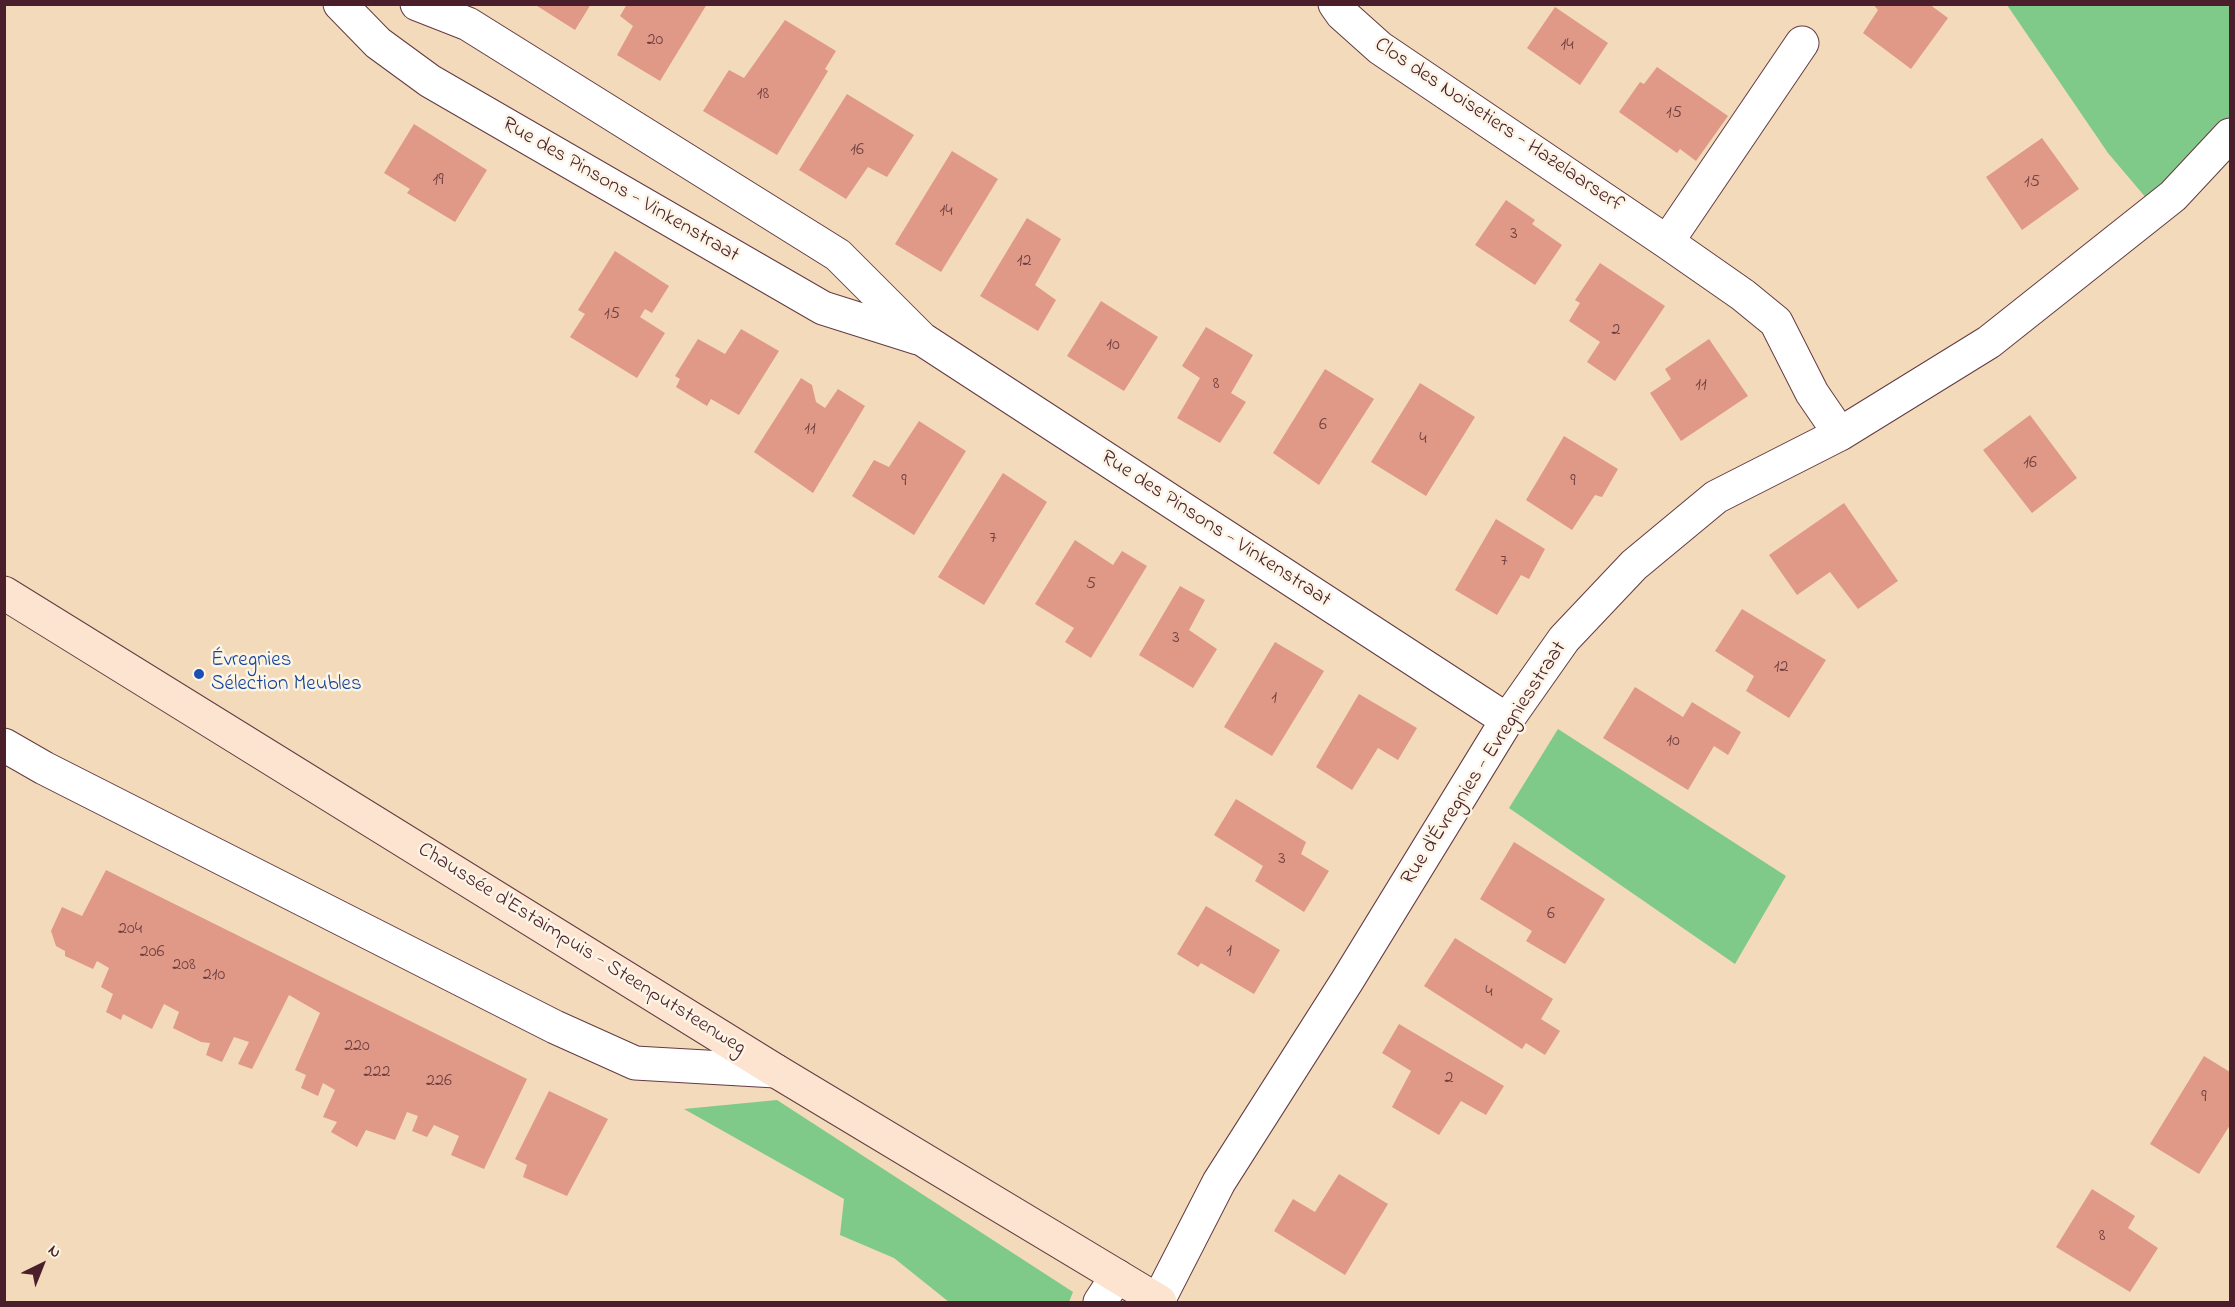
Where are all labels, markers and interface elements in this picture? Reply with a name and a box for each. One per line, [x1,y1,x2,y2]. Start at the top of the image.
house number: 20 [647,30,663,52]
street label: Clos des Noisetiers - Hazelaarserf [1369,33,1627,219]
house number: 14 [1560,35,1574,57]
house number: 18 [757,84,769,106]
house number: 15 [1666,103,1682,125]
street label: Rue des Pinsons - Vinkenstraat [497,113,743,269]
house number: 16 [850,140,864,162]
house number: 19 [432,170,444,192]
house number: 15 [2024,172,2040,194]
house number: 14 [939,201,953,223]
house number: 3 [1510,224,1518,246]
house number: 12 [1017,251,1031,273]
house number: 15 [604,304,620,326]
house number: 2 [1612,320,1620,342]
house number: 10 [1106,335,1120,357]
house number: 8 [1213,374,1219,396]
house number: 11 [1695,375,1707,397]
house number: 6 [1319,415,1327,437]
house number: 11 [804,419,816,441]
house number: 4 [1419,429,1427,451]
street label: Rue des Pinsons - Vinkenstraat [1095,446,1335,614]
house number: 16 [2023,453,2037,475]
house number: 9 [901,471,907,493]
house number: 9 [1570,471,1576,493]
house number: 7 [989,528,997,550]
house number: 7 [1500,551,1508,573]
house number: 5 [1086,574,1096,596]
house number: 3 [1172,628,1180,650]
street label: Rue d'Évregnies - Evregniesstraat [1397,637,1573,891]
place label: Évregnies Sélection Meubles [211,649,362,699]
house number: 12 [1774,657,1788,679]
marker: Évregnies Sélection Meubles [192,667,206,681]
house number: 1 [1271,688,1277,710]
house number: 10 [1666,731,1680,753]
street label: Chaussée d'Estaimpuis - Steenputsteenweg [412,838,750,1062]
house number: 3 [1278,849,1286,871]
house number: 6 [1547,904,1555,926]
house number: 204 [118,919,142,941]
house number: 1 [1226,941,1232,963]
house number: 206 [140,942,164,964]
house number: 208 [172,955,196,977]
house number: 210 [203,965,225,987]
house number: 4 [1485,982,1493,1004]
house number: 220 [344,1036,370,1058]
house number: 222 [364,1062,390,1084]
house number: 2 [1445,1068,1453,1090]
house number: 226 [426,1071,452,1093]
house number: 9 [2201,1087,2207,1109]
house number: 8 [2099,1226,2105,1248]
north arrow [12,1235,72,1295]
text: N [42,1239,66,1264]

